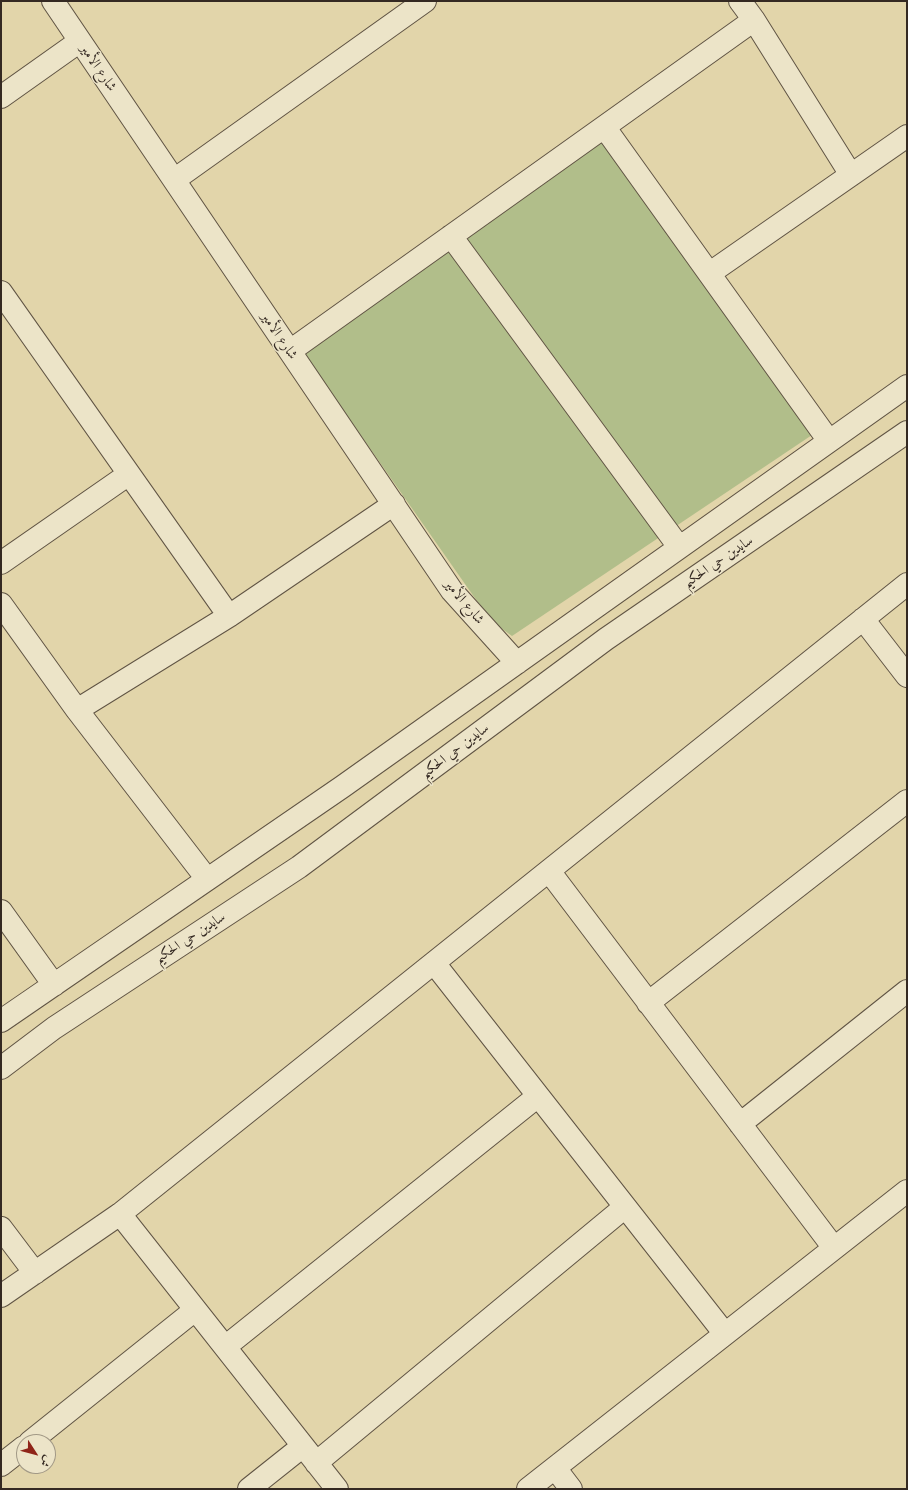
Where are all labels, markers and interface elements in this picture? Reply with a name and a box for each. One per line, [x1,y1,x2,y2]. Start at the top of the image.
street label: شارع الأمير [76,41,120,95]
street label: شارع الأمير [257,309,301,363]
street label: سايدين حي الحكيم [680,532,756,592]
street label: شارع الأمير [440,576,488,628]
street label: سايدين حي الحكيم [418,720,492,782]
street label: سايدين حي الحكيم [151,909,229,967]
north arrow [16,1434,56,1474]
text: ش [38,1453,53,1468]

